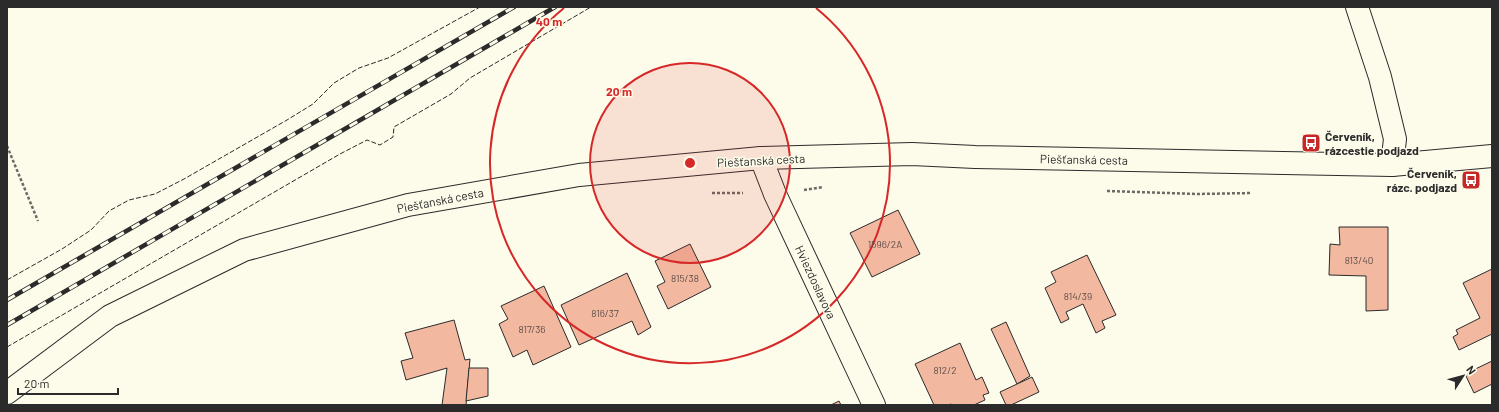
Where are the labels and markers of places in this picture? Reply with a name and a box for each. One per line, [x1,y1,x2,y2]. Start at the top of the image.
place label: Červeník, rázcestie podjazd [1325,129,1419,157]
bus stop icon: Červeník, rázcestie podjazd [1300,132,1322,154]
centre of rings [683,156,697,170]
place label: Červeník, rázc. podjazd [1387,166,1457,194]
bus stop icon: Červeník, rázc. podjazd [1460,169,1482,191]

